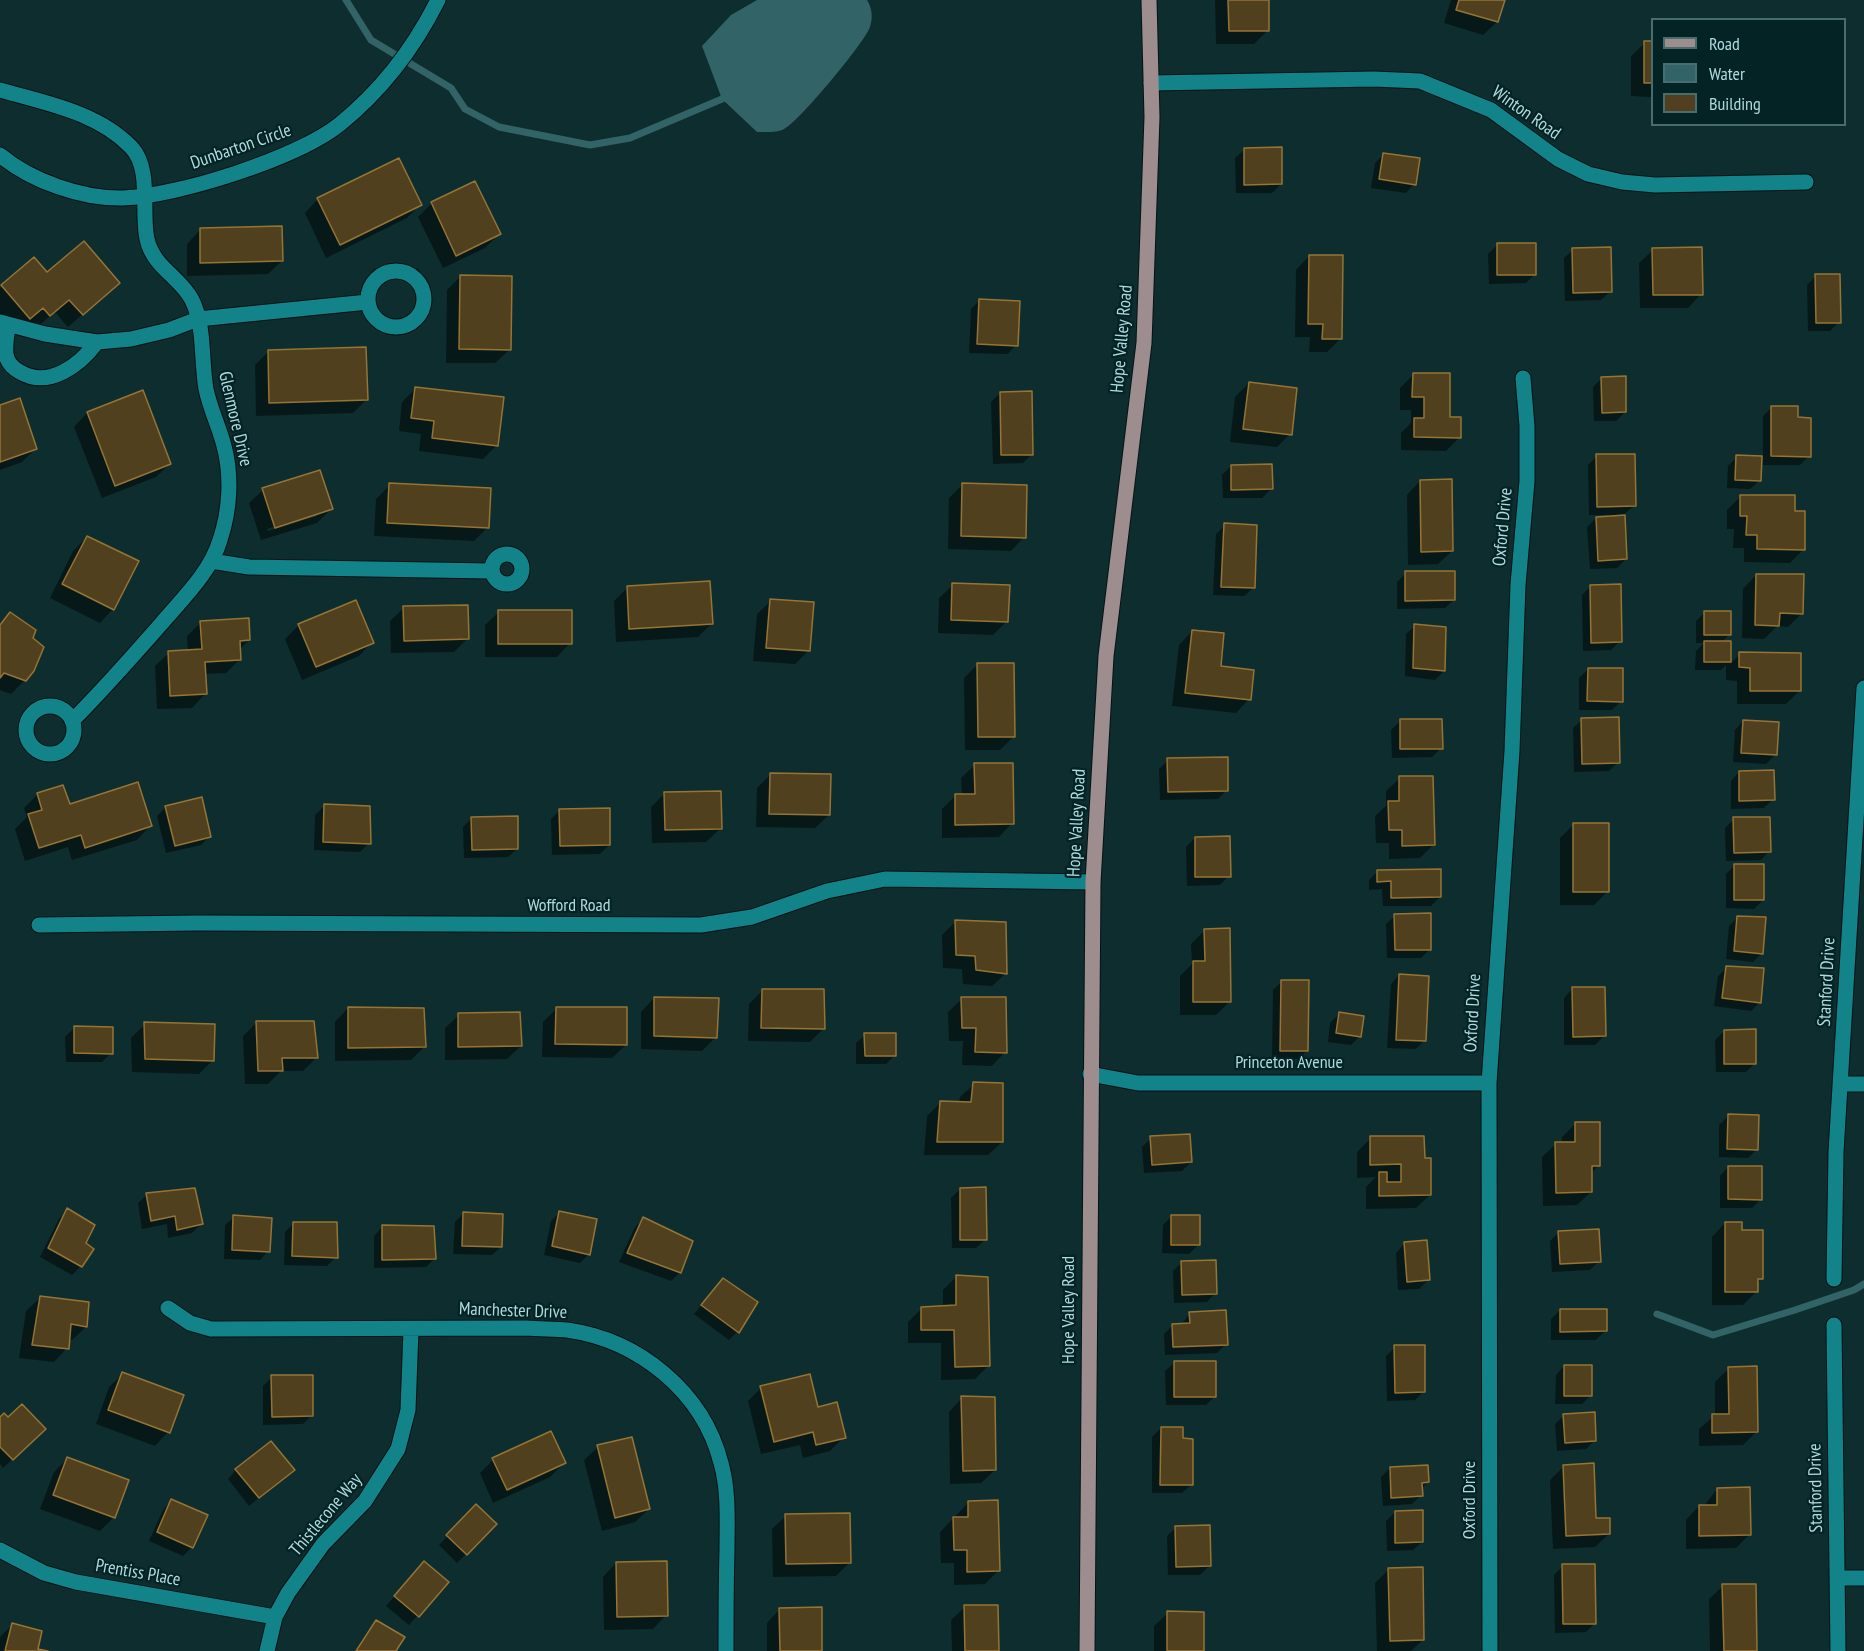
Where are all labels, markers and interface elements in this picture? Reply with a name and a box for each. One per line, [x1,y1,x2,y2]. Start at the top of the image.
legend [1651,18,1846,126]
text: Road [1709,32,1740,55]
text: Water [1709,62,1745,85]
street label: Winton Road [1487,82,1565,144]
text: Building [1709,92,1761,115]
street label: Dunbarton Circle [188,120,294,174]
street label: Hope Valley Road [1107,284,1137,394]
street label: Glenmore Drive [214,369,256,469]
street label: Oxford Drive [1489,487,1517,567]
street label: Hope Valley Road [1063,768,1091,878]
street label: Wofford Road [527,895,611,917]
street label: Stanford Drive [1814,937,1840,1027]
street label: Oxford Drive [1460,973,1486,1053]
street label: Princeton Avenue [1235,1052,1343,1074]
street label: Hope Valley Road [1058,1256,1080,1364]
street label: Manchester Drive [459,1298,567,1324]
street label: Stanford Drive [1804,1443,1828,1533]
street label: Oxford Drive [1459,1461,1481,1539]
street label: Thistlecone Way [285,1469,367,1561]
street label: Prentiss Place [94,1555,182,1591]

